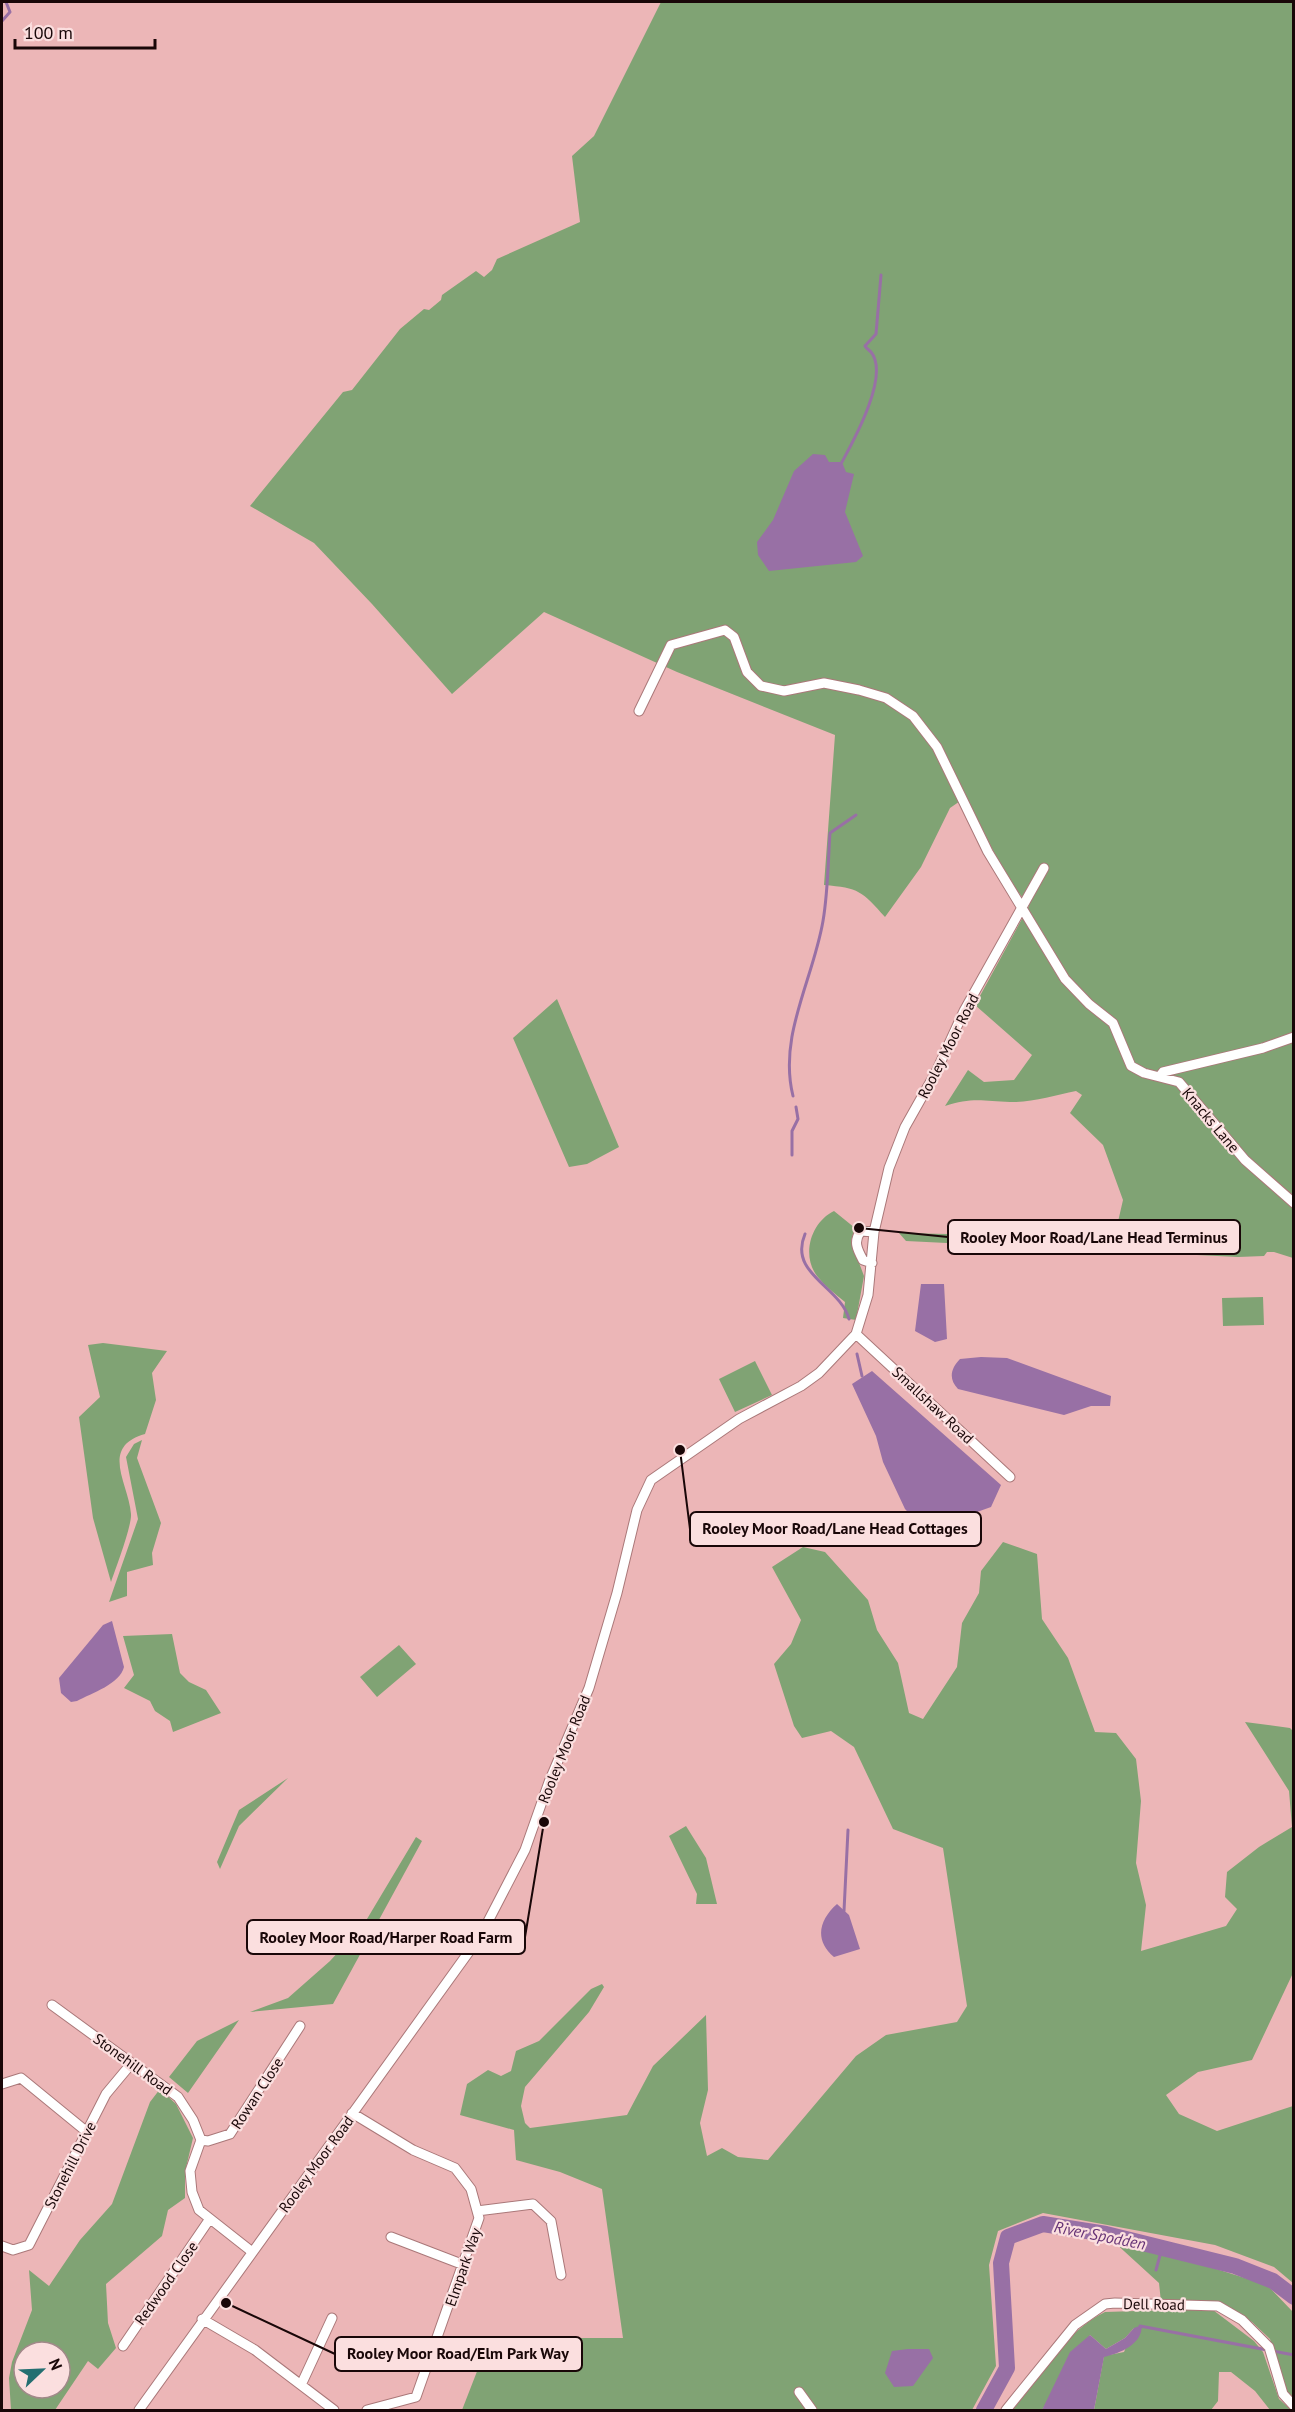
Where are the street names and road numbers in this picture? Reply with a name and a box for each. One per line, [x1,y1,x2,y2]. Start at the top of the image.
street label: Rooley Moor Road [913,990,983,1102]
street label: Knacks Lane [1178,1083,1244,1157]
street label: Smallshaw Road [888,1362,978,1448]
street label: Rooley Moor Road [534,1692,594,1806]
street label: Stonehill Road [90,2029,176,2099]
street label: Rowan Close [227,2054,287,2132]
street label: Rooley Moor Road [274,2112,358,2216]
street label: Stonehill Drive [40,2118,100,2212]
street label: Elmpark Way [441,2225,485,2309]
street label: Redwood Close [130,2237,202,2329]
street label: Dell Road [1123,2294,1185,2314]

